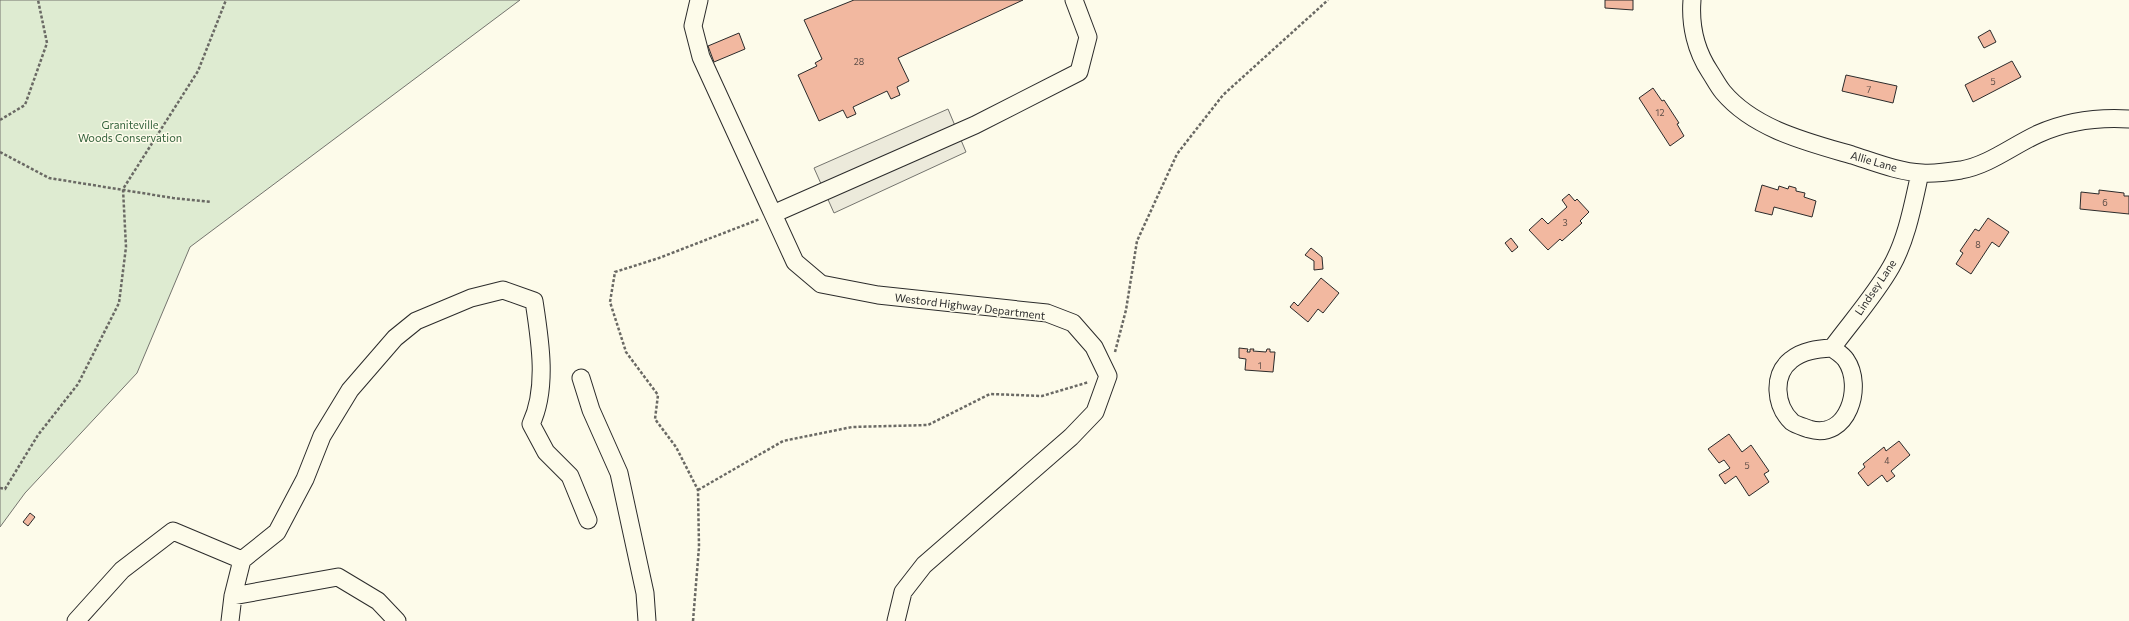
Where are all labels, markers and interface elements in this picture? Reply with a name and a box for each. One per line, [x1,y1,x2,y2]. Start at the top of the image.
house number: 28 [854,56,864,67]
house number: 5 [1990,76,1996,87]
house number: 7 [1867,84,1872,95]
house number: 12 [1656,107,1664,118]
park label: Graniteville Woods Conservation [78,118,182,144]
street label: Allie Lane [1849,148,1899,174]
house number: 6 [2102,197,2108,208]
house number: 3 [1562,217,1568,228]
house number: 8 [1975,239,1981,250]
street label: Lindsey Lane [1852,257,1899,317]
street label: Westord Highway Department [894,290,1046,322]
house number: 1 [1258,360,1262,371]
house number: 4 [1884,455,1890,466]
house number: 5 [1744,460,1750,471]

